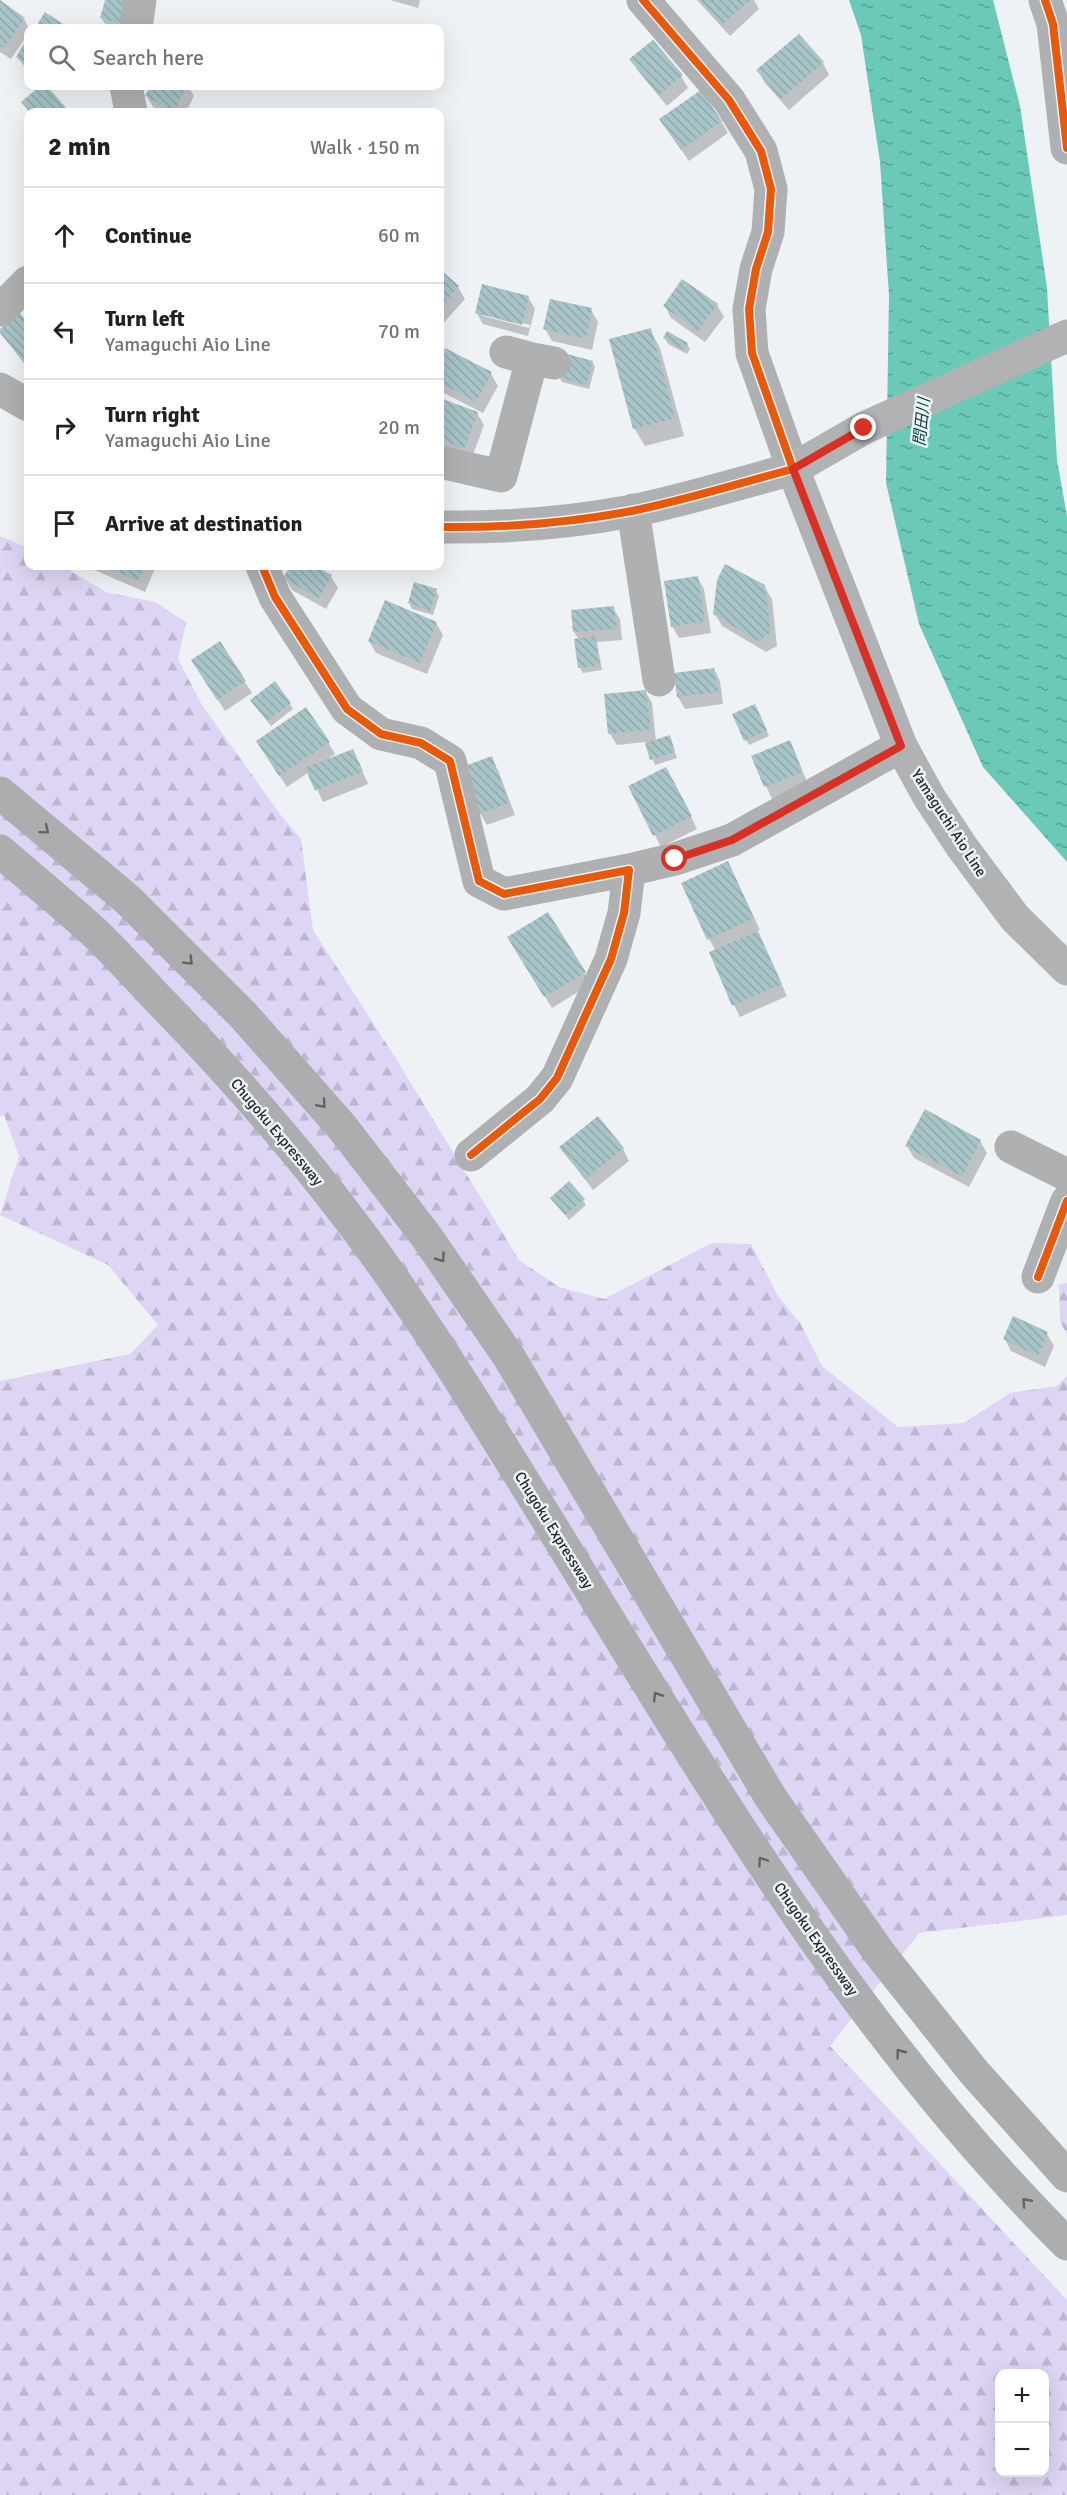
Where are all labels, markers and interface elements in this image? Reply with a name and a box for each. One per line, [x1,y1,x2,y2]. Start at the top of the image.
search box [24,24,444,90]
icon: search [45,41,78,74]
text: Search here [93,44,204,71]
text: 2 min [48,131,111,163]
text: Walk · 150 m [310,135,420,160]
icon: ahead [48,219,81,252]
text: Continue [105,222,192,249]
text: 60 m [378,223,420,248]
text: Turn left [105,305,185,332]
icon: left [48,315,81,348]
text: 70 m [378,319,420,344]
text: Yamaguchi Aio Line [105,332,271,357]
water label: 問田川 [910,395,935,447]
text: Turn right [105,401,200,428]
icon: right [48,411,81,444]
route end [850,414,876,440]
text: 20 m [378,415,420,440]
text: Yamaguchi Aio Line [105,428,271,453]
icon: arrive [48,507,81,540]
text: Arrive at destination [105,510,302,537]
street label: Yamaguchi Aio Line [908,766,990,880]
one-way arrow [38,823,49,834]
route start [661,845,687,871]
one-way arrow [182,953,193,964]
street label: Chugoku Expressway [227,1075,327,1189]
one-way arrow [315,1097,326,1108]
one-way arrow [434,1252,445,1263]
street label: Chugoku Expressway [511,1468,597,1592]
one-way arrow [653,1692,664,1703]
one-way arrow [758,1857,769,1868]
street label: Chugoku Expressway [770,1879,862,1999]
one-way arrow [896,2049,907,2060]
one-way arrow [1022,2198,1033,2209]
map controls [995,2369,1049,2477]
button: + [995,2369,1049,2423]
button: − [995,2423,1049,2477]

